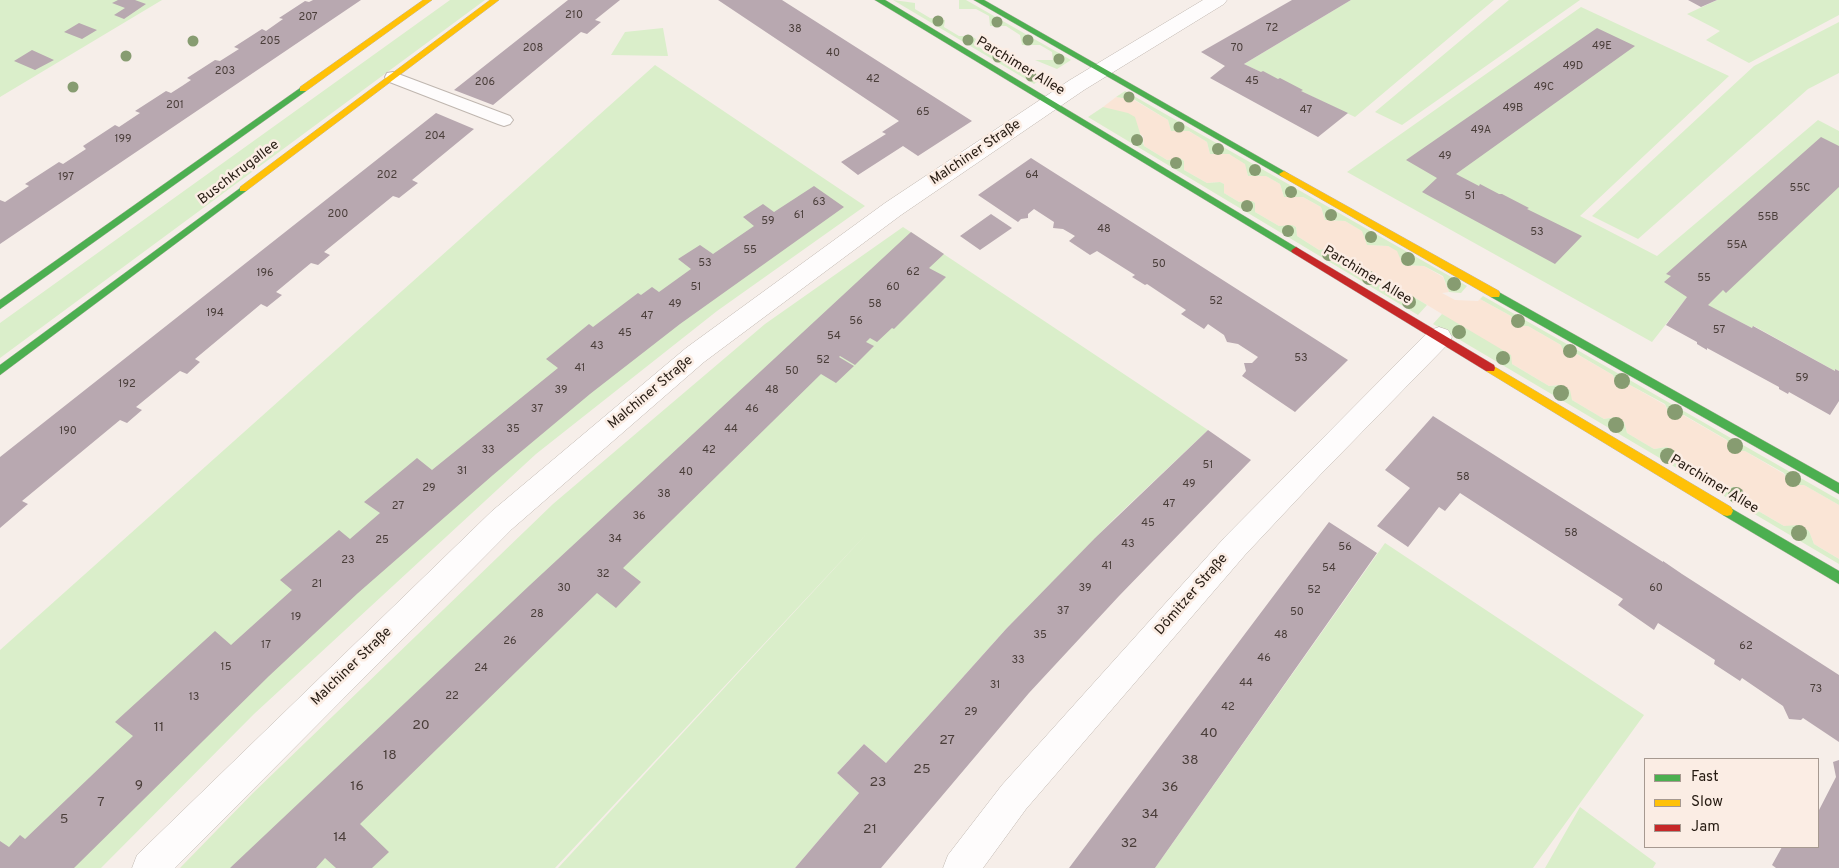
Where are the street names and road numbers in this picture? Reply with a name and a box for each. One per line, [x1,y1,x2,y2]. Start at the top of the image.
street label: Parchimer Allee [973,34,1067,100]
street label: Malchiner Straße [928,117,1024,189]
street label: Buschkrugallee [195,137,283,209]
street label: Parchimer Allee [1320,243,1414,309]
street label: Malchiner Straße [605,353,697,433]
street label: Parchimer Allee [1667,452,1761,518]
street label: Dömitzer Straße [1152,551,1232,639]
street label: Malchiner Straße [308,624,396,710]

